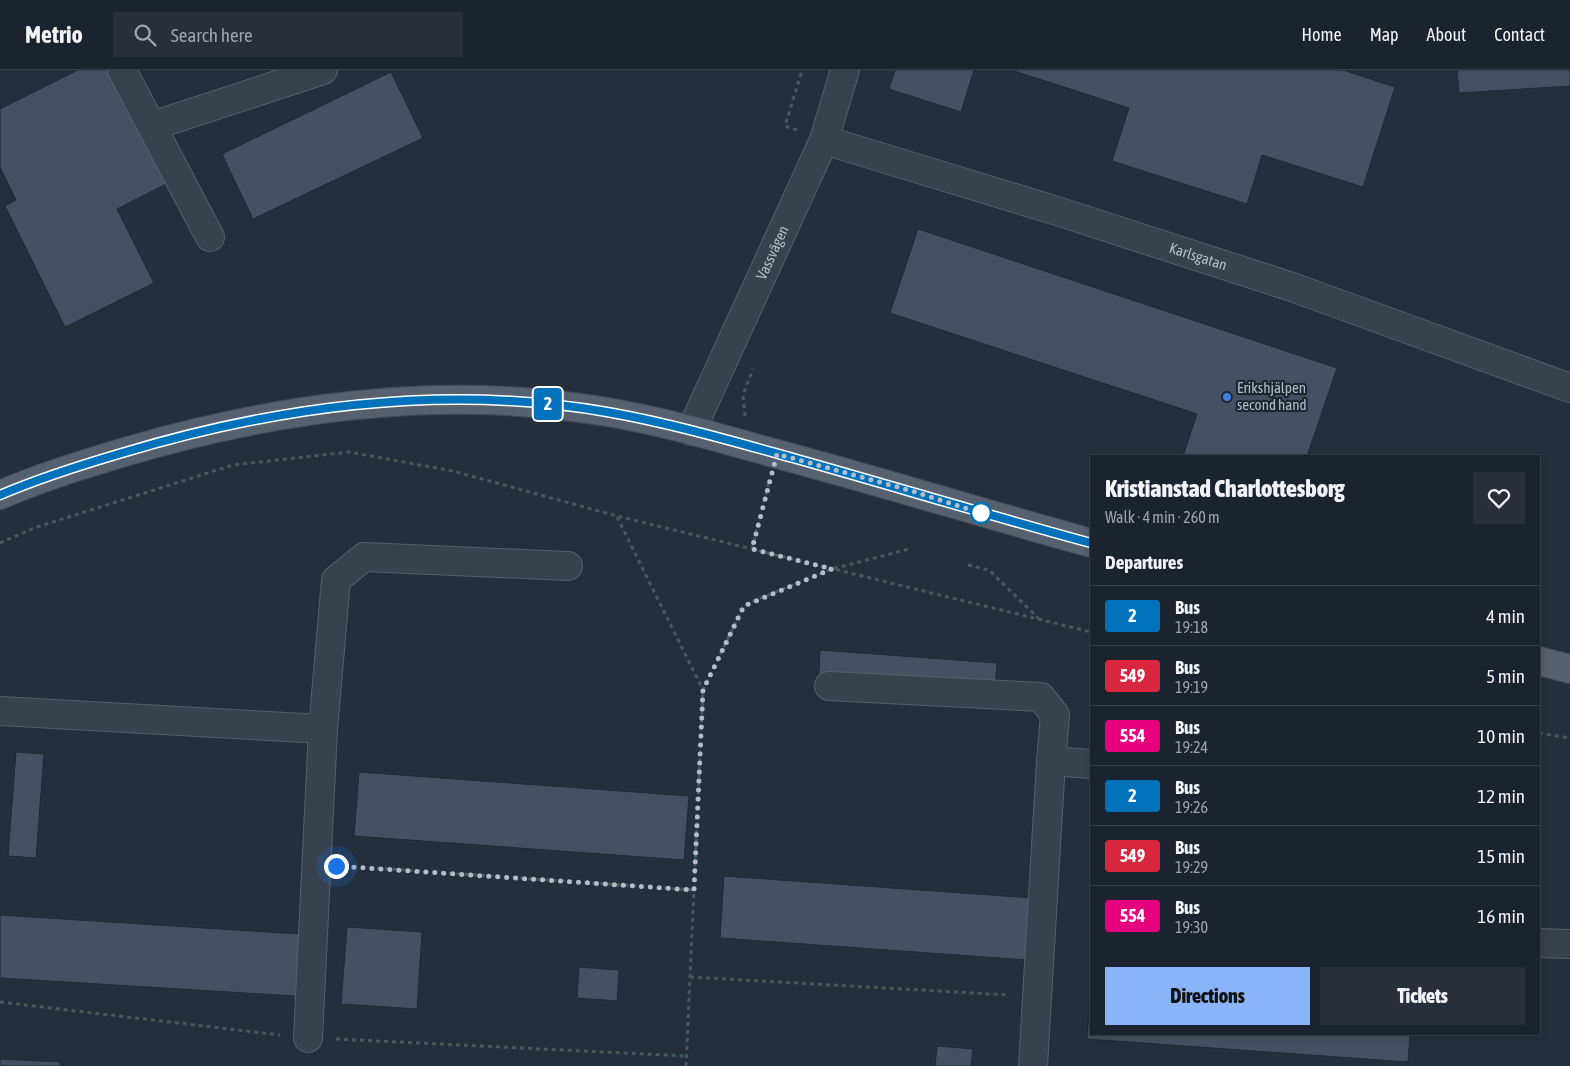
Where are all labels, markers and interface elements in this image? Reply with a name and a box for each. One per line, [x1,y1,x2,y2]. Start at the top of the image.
search box [113,12,463,57]
text: Metrio [25,21,83,48]
icon: search [131,21,159,49]
text: Search here [171,24,253,46]
text: Home [1302,24,1342,45]
text: Map [1370,24,1399,45]
text: About [1427,24,1466,45]
text: Contact [1494,24,1545,45]
street label: Vassvägen [752,223,792,282]
street label: Karlsgatan [1167,239,1229,273]
place label: Erikshjälpen second hand [1237,379,1307,413]
line badge: 2 [532,388,564,420]
marker: Erikshjälpen second hand [1221,391,1233,403]
text: 2 [544,393,552,414]
button: heart [1473,472,1525,524]
text: Kristianstad Charlottesborg [1105,475,1345,502]
unlabelled marker [970,502,992,524]
text: Walk · 4 min · 260 m [1105,508,1219,526]
text: Departures [1105,551,1183,573]
text: Bus [1175,596,1200,618]
text: 2 [1128,605,1137,626]
text: 4 min [1486,605,1525,627]
text: 19:18 [1175,618,1208,636]
text: Bus [1175,656,1200,678]
text: 549 [1120,665,1145,686]
text: 5 min [1486,665,1525,687]
text: 19:19 [1175,678,1208,696]
text: Bus [1175,716,1200,738]
text: 554 [1120,725,1145,746]
text: 10 min [1477,725,1525,747]
text: 19:24 [1175,738,1208,756]
text: Bus [1175,776,1200,798]
text: 2 [1128,785,1137,806]
text: 12 min [1477,785,1525,807]
text: 19:26 [1175,798,1208,816]
text: Bus [1175,836,1200,858]
text: 549 [1120,845,1145,866]
text: 15 min [1477,845,1525,867]
your location [324,854,349,879]
text: 19:29 [1175,858,1208,876]
text: Bus [1175,896,1200,918]
text: 554 [1120,905,1145,926]
text: 16 min [1477,905,1525,927]
text: 19:30 [1175,918,1208,936]
button: Directions [1105,967,1310,1025]
button: Tickets [1320,967,1525,1025]

